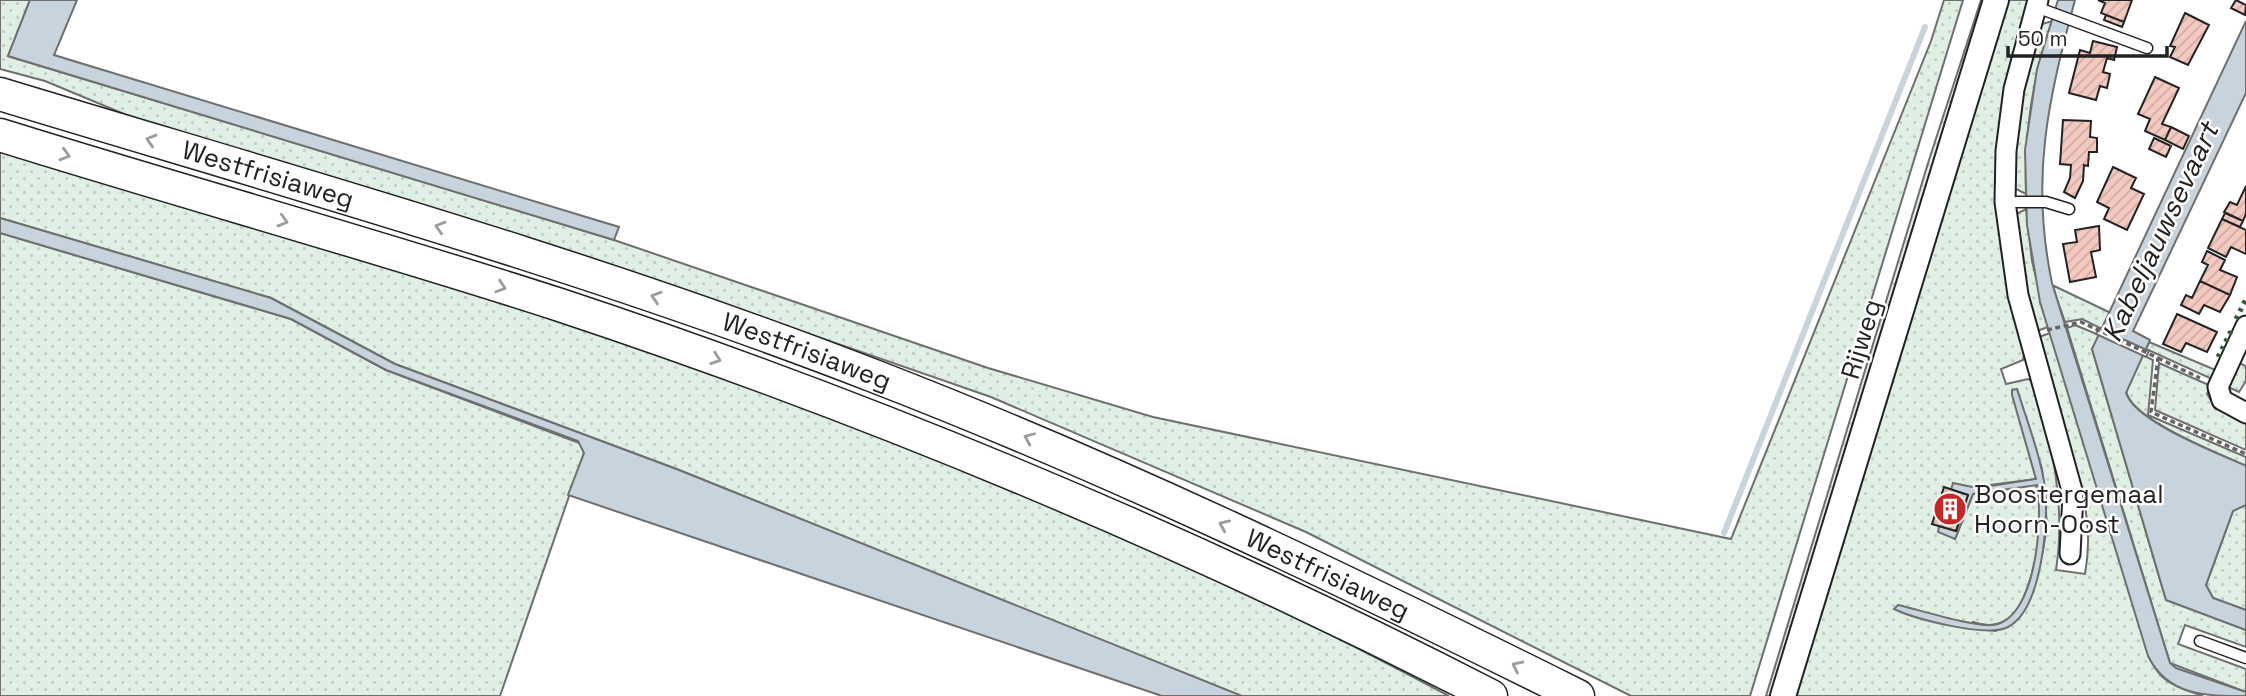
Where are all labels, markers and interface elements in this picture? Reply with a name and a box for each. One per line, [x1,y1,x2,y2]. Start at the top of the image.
scale bar [2008,14,2167,58]
text: 50 m [2018,25,2068,52]
water label: Kabeljauwsevaart [2093,114,2228,347]
street label: Westfrisiaweg [178,133,358,216]
one-way arrow [146,134,158,148]
one-way arrow [59,147,71,162]
one-way arrow [277,213,289,228]
one-way arrow [434,221,446,235]
one-way arrow [495,278,507,293]
one-way arrow [650,291,663,305]
street label: Rijweg [1833,295,1889,383]
street label: Westfrisiaweg [718,304,896,398]
one-way arrow [710,351,722,365]
one-way arrow [1024,433,1036,447]
place label: Boostergemaal Hoorn-Oost [1974,477,2164,541]
building icon: Boostergemaal Hoorn-Oost [1931,490,1969,528]
one-way arrow [1219,519,1231,533]
street label: Westfrisiaweg [1241,521,1415,628]
one-way arrow [1512,660,1524,674]

